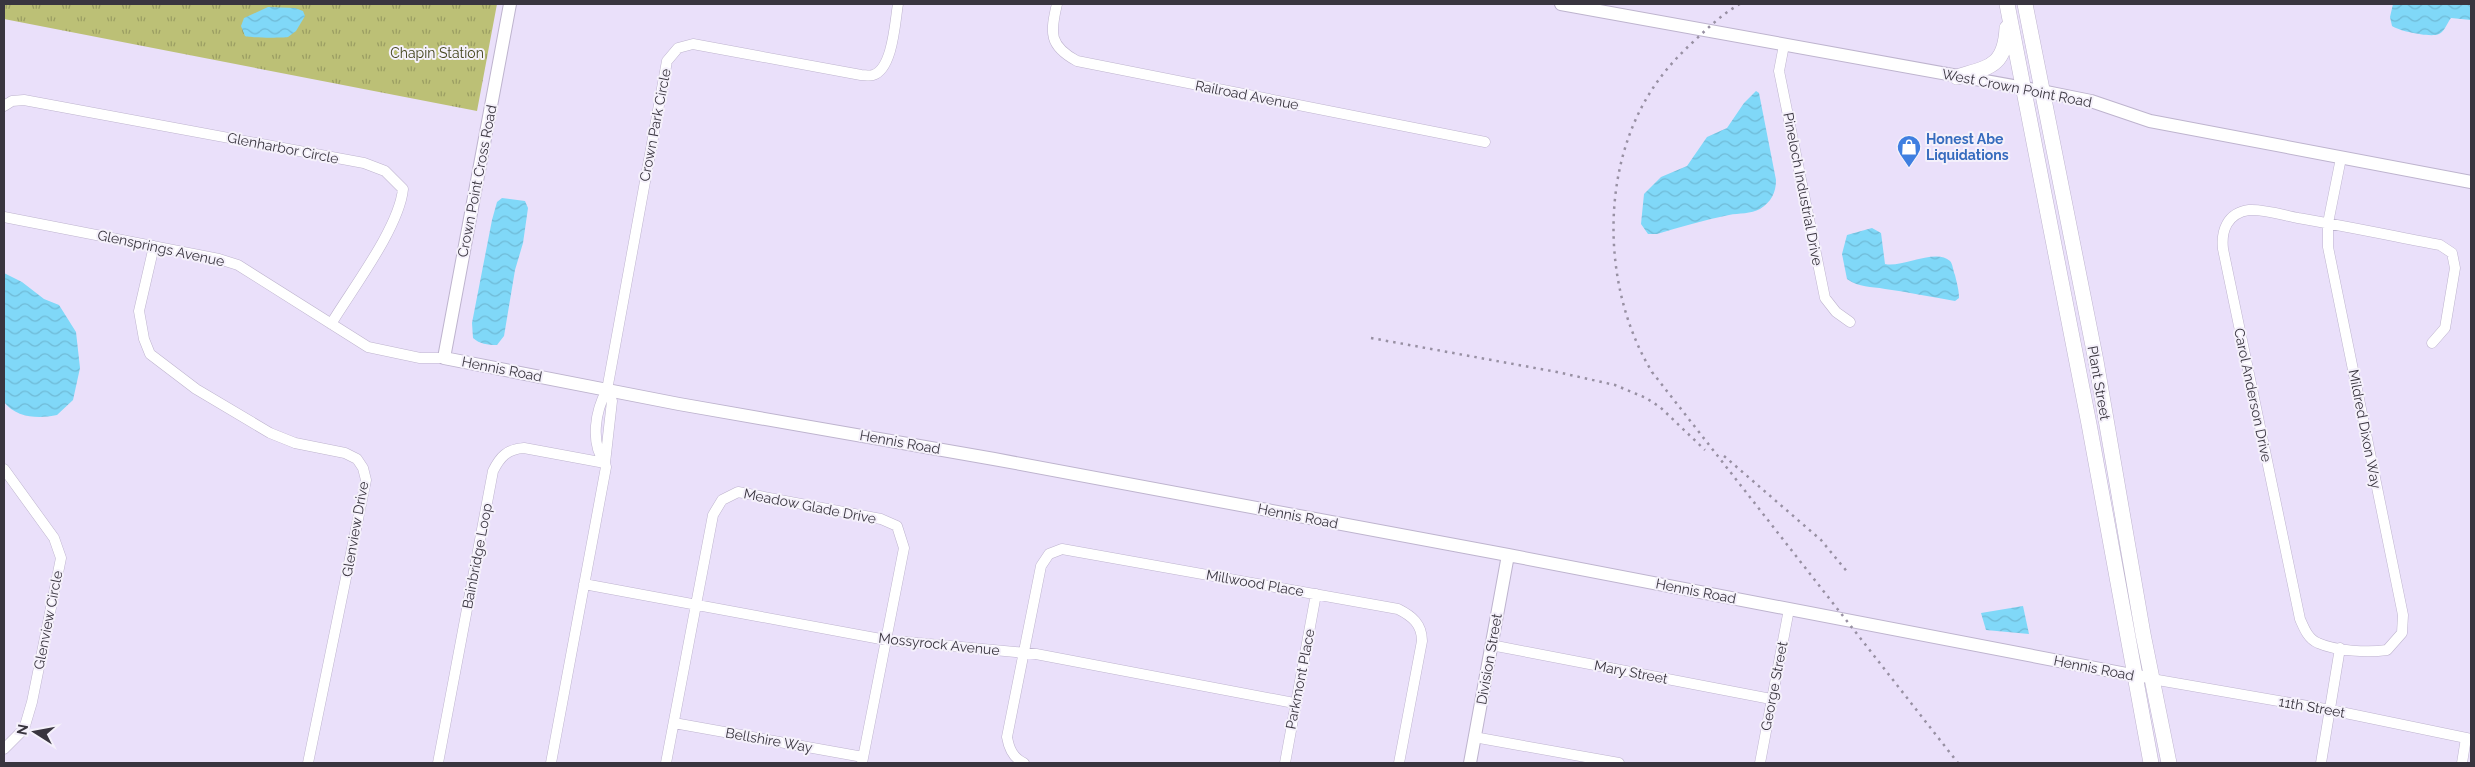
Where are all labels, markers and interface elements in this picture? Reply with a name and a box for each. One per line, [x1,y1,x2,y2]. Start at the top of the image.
park label: Chapin Station [390,45,484,61]
street label: West Crown Point Road [1941,66,2093,110]
street label: Crown Park Circle [636,67,674,183]
street label: Railroad Avenue [1194,77,1300,113]
street label: Crown Point Cross Road [454,103,500,259]
street label: Pineloch Industrial Drive [1780,111,1826,267]
street label: Glenharbor Circle [226,129,340,167]
place label: Honest Abe Liquidations [1926,131,2009,163]
shop icon: Honest Abe Liquidations [1896,134,1922,168]
street label: Glensprings Avenue [96,227,226,269]
street label: Carol Anderson Drive [2231,327,2275,463]
street label: Plant Street [2085,345,2113,422]
street label: Hennis Road [460,353,544,385]
street label: Mildred Dixon Way [2346,368,2385,490]
street label: Hennis Road [858,427,942,457]
street label: Glenview Drive [339,480,371,578]
street label: Meadow Glade Drive [742,485,878,527]
street label: Hennis Road [1256,500,1340,532]
street label: Bainbridge Loop [459,501,495,610]
street label: Millwood Place [1205,567,1305,599]
street label: Glenview Circle [31,569,65,671]
street label: Hennis Road [1654,575,1738,607]
street label: Division Street [1473,612,1505,706]
street label: Parkmont Place [1282,627,1318,731]
street label: Mossyrock Avenue [878,630,1000,658]
street label: George Street [1758,640,1791,732]
street label: Hennis Road [2052,652,2136,684]
street label: Mary Street [1593,657,1669,687]
street label: 11th Street [2278,693,2347,721]
north arrow [10,707,60,757]
text: N [13,723,31,736]
street label: Bellshire Way [724,724,814,756]

